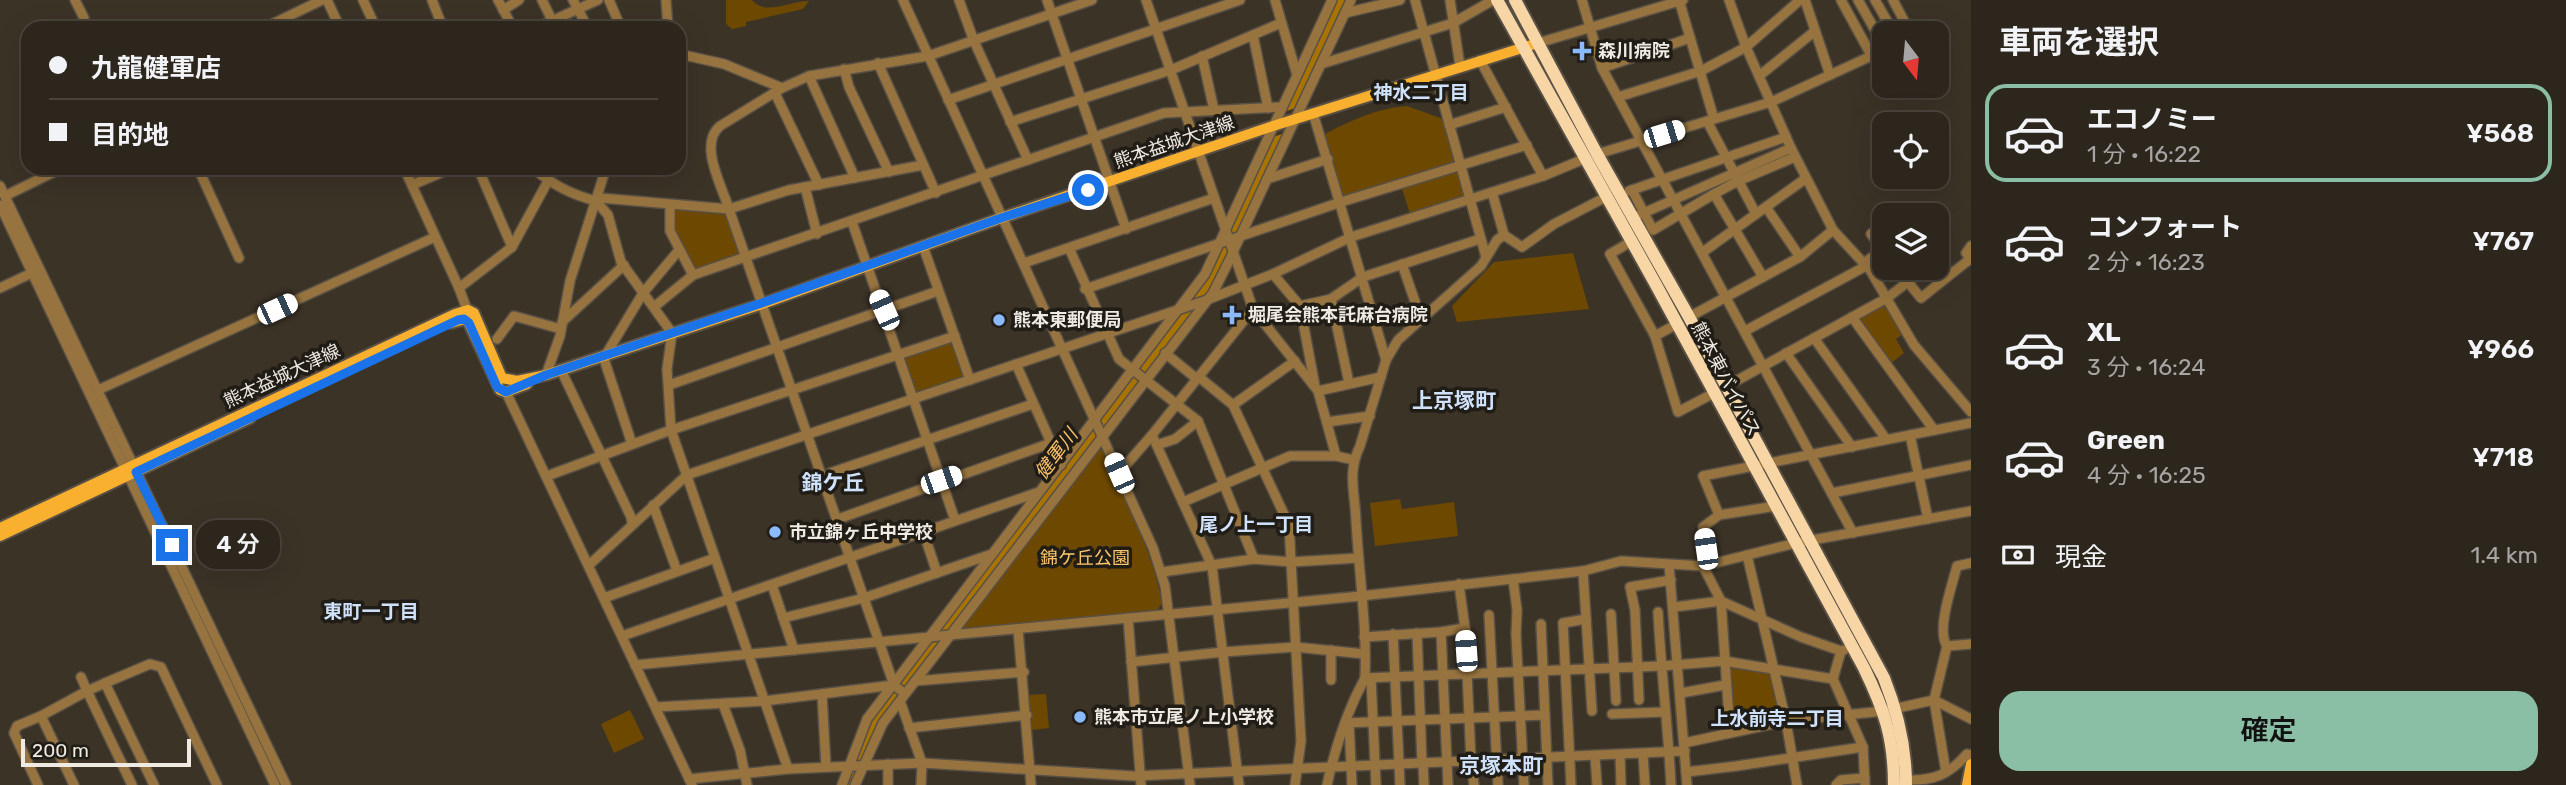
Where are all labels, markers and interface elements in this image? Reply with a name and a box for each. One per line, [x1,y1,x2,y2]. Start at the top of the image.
north arrow [1872,21,1950,98]
map controls [1872,21,1949,280]
text: 車両を選択 [1999,23,2159,61]
place label: 森川病院 [1598,40,1670,62]
marker: 森川病院 [1572,41,1592,61]
text: 九龍健軍店 [91,53,221,84]
district label: 神水二丁目 [1373,81,1469,104]
icon: car [2003,102,2066,165]
text: エコノミー [2087,104,2217,135]
street label: 熊本益城大津線 [1111,111,1237,173]
button: locate [1872,112,1949,189]
car [1641,118,1688,150]
text: ¥568 [2466,118,2534,149]
text: 目的地 [91,120,169,151]
text: 1 分 · 16:22 [2087,140,2201,168]
route start [1072,174,1104,206]
button: layers [1872,203,1949,280]
icon: car [2003,210,2066,273]
text: コンフォート [2087,212,2242,243]
text: ¥767 [2473,226,2534,257]
text: 2 分 · 16:23 [2087,248,2205,276]
car [866,287,903,333]
car [254,291,301,327]
place label: 堀尾会熊本託麻台病院 [1248,304,1428,326]
marker: 堀尾会熊本託麻台病院 [1222,305,1242,325]
place label: 熊本東郵便局 [1013,309,1121,331]
marker: 熊本東郵便局 [991,312,1007,328]
text: XL [2087,317,2120,348]
street label: 熊本東バイパス [1687,318,1765,440]
icon: car [2003,318,2066,381]
text: ¥966 [2467,334,2534,365]
street label: 熊本益城大津線 [220,339,344,413]
text: 3 分 · 16:24 [2087,353,2205,381]
district label: 上京塚町 [1412,388,1496,413]
water label: 健軍川 [1030,423,1084,484]
text: Green [2087,425,2165,456]
icon: car [2003,426,2066,489]
text: ¥718 [2472,442,2534,473]
car [1101,450,1138,496]
text: 4 分 · 16:25 [2087,461,2206,489]
car [918,463,965,497]
district label: 錦ケ丘 [802,470,865,495]
district label: 尾ノ上一丁目 [1199,513,1313,536]
callout: 4 分 [196,520,280,570]
place label: 市立錦ヶ丘中学校 [789,521,933,543]
marker: 市立錦ヶ丘中学校 [767,524,783,540]
car [1693,527,1720,571]
route end [156,529,188,561]
text: 4 分 [216,530,260,558]
icon: cash [1999,536,2037,574]
text: 1.4 km [2470,541,2538,569]
text: 現金 [2055,542,2107,573]
park label: 錦ケ丘公園 [1040,547,1130,569]
district label: 東町一丁目 [323,600,419,623]
car [1455,629,1478,673]
button: 確定 [1999,691,2538,771]
place label: 熊本市立尾ノ上小学校 [1094,706,1274,728]
district label: 上水前寺二丁目 [1710,707,1844,730]
marker: 熊本市立尾ノ上小学校 [1072,709,1088,725]
scale bar [21,736,191,768]
text: 200 m [32,739,89,762]
district label: 京塚本町 [1459,753,1543,778]

